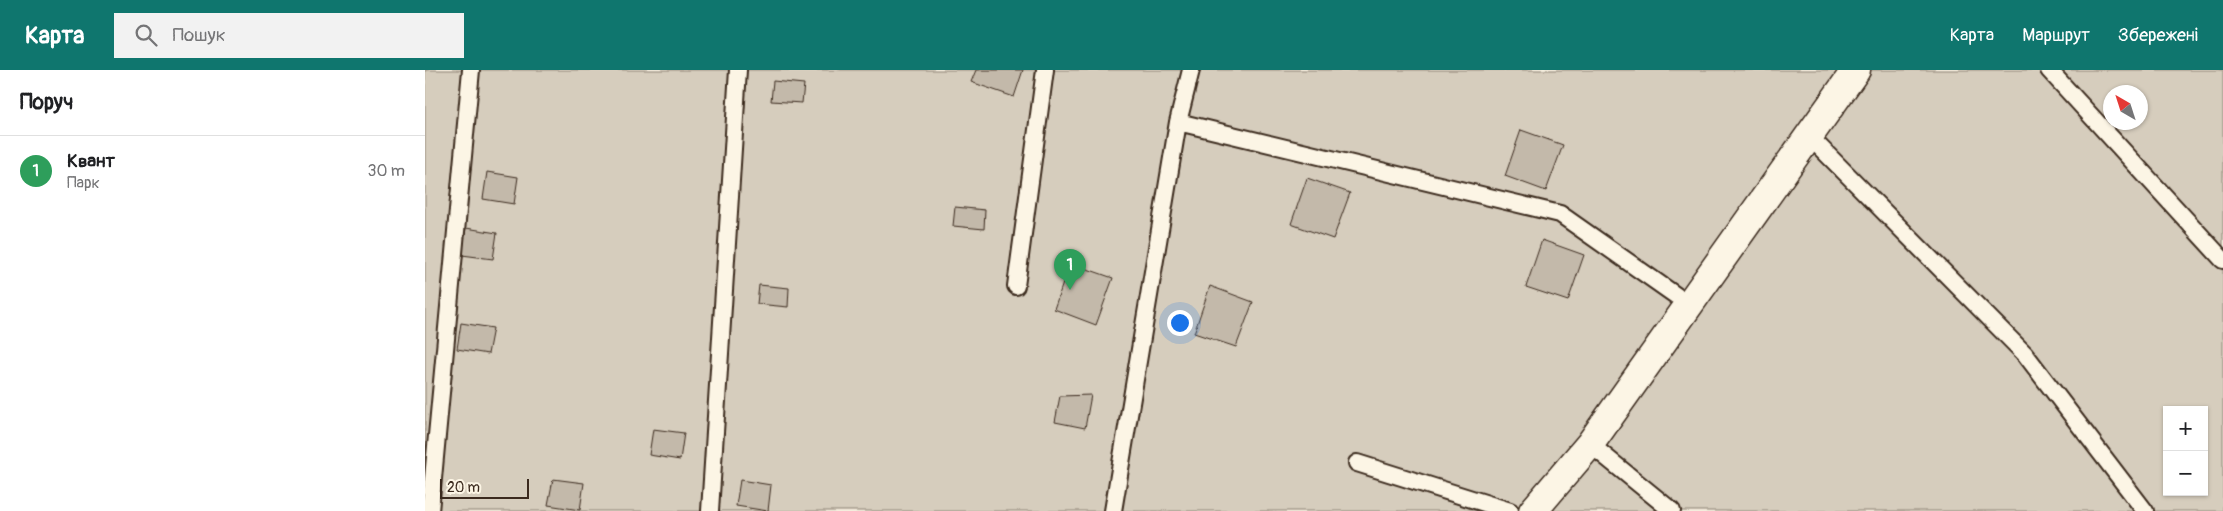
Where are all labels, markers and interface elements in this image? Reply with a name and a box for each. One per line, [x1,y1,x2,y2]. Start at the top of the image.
search box [114,13,464,58]
text: Карта [25,21,84,50]
icon: search [132,21,160,49]
text: Пошук [172,23,225,47]
text: Карта [1950,24,1994,47]
text: Маршрут [2022,24,2090,47]
text: Збережені [2118,24,2198,47]
north arrow [2103,85,2148,130]
text: Поруч [20,89,73,116]
text: Квант [67,149,115,173]
text: 1 [33,161,39,181]
text: 30 m [367,161,405,181]
text: Парк [67,173,100,193]
pin: 1 [1054,249,1086,290]
your location [1167,310,1193,336]
map controls [2163,406,2208,496]
button: + [2163,406,2208,451]
button: − [2163,451,2208,496]
scale bar [440,476,529,499]
text: 20 m [447,479,480,496]

